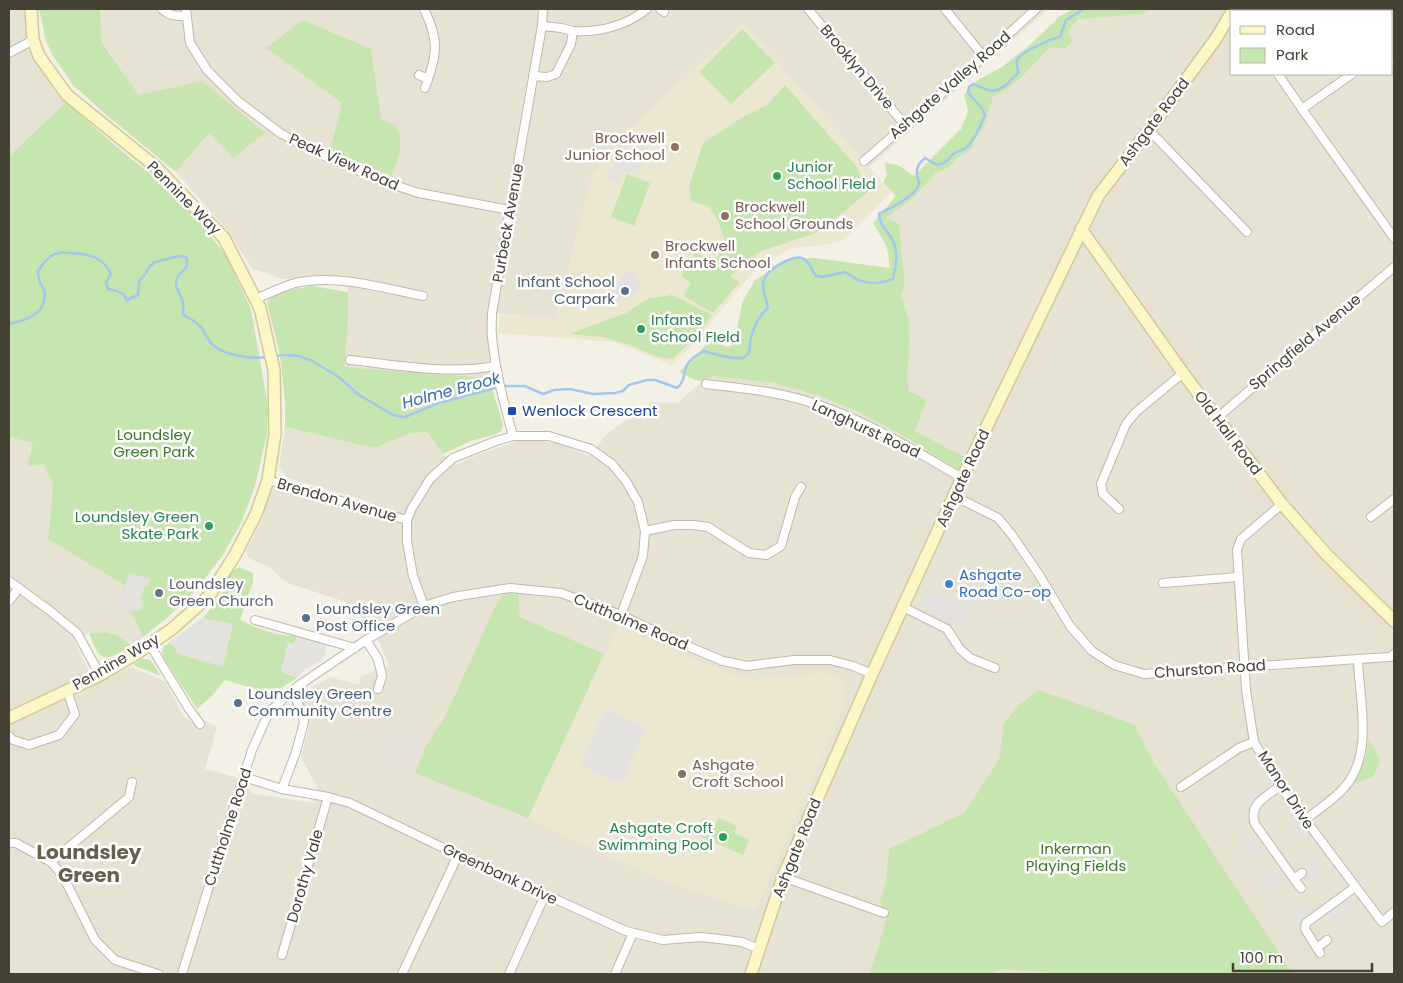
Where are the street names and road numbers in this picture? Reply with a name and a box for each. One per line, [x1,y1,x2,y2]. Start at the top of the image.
street label: Brooklyn Drive [816,20,899,114]
street label: Ashgate Valley Road [884,26,1015,143]
street label: Ashgate Road [1113,73,1194,170]
street label: Peak View Road [286,128,403,195]
street label: Pennine Way [143,156,226,240]
street label: Purbeck Avenue [487,162,528,284]
street label: Springfield Avenue [1244,289,1365,395]
street label: Old Hall Road [1190,386,1267,479]
street label: Langhurst Road [809,394,924,463]
street label: Ashgate Road [931,426,994,530]
street label: Brendon Avenue [275,472,399,527]
street label: Cuttholme Road [571,588,692,655]
street label: Pennine Way [68,628,163,695]
street label: Churston Road [1153,654,1266,683]
street label: Manor Drive [1253,746,1320,833]
street label: Cuttholme Road [199,765,256,888]
street label: Ashgate Road [767,795,826,901]
street label: Dorothy Vale [281,827,328,925]
street label: Greenbank Drive [439,838,561,909]

